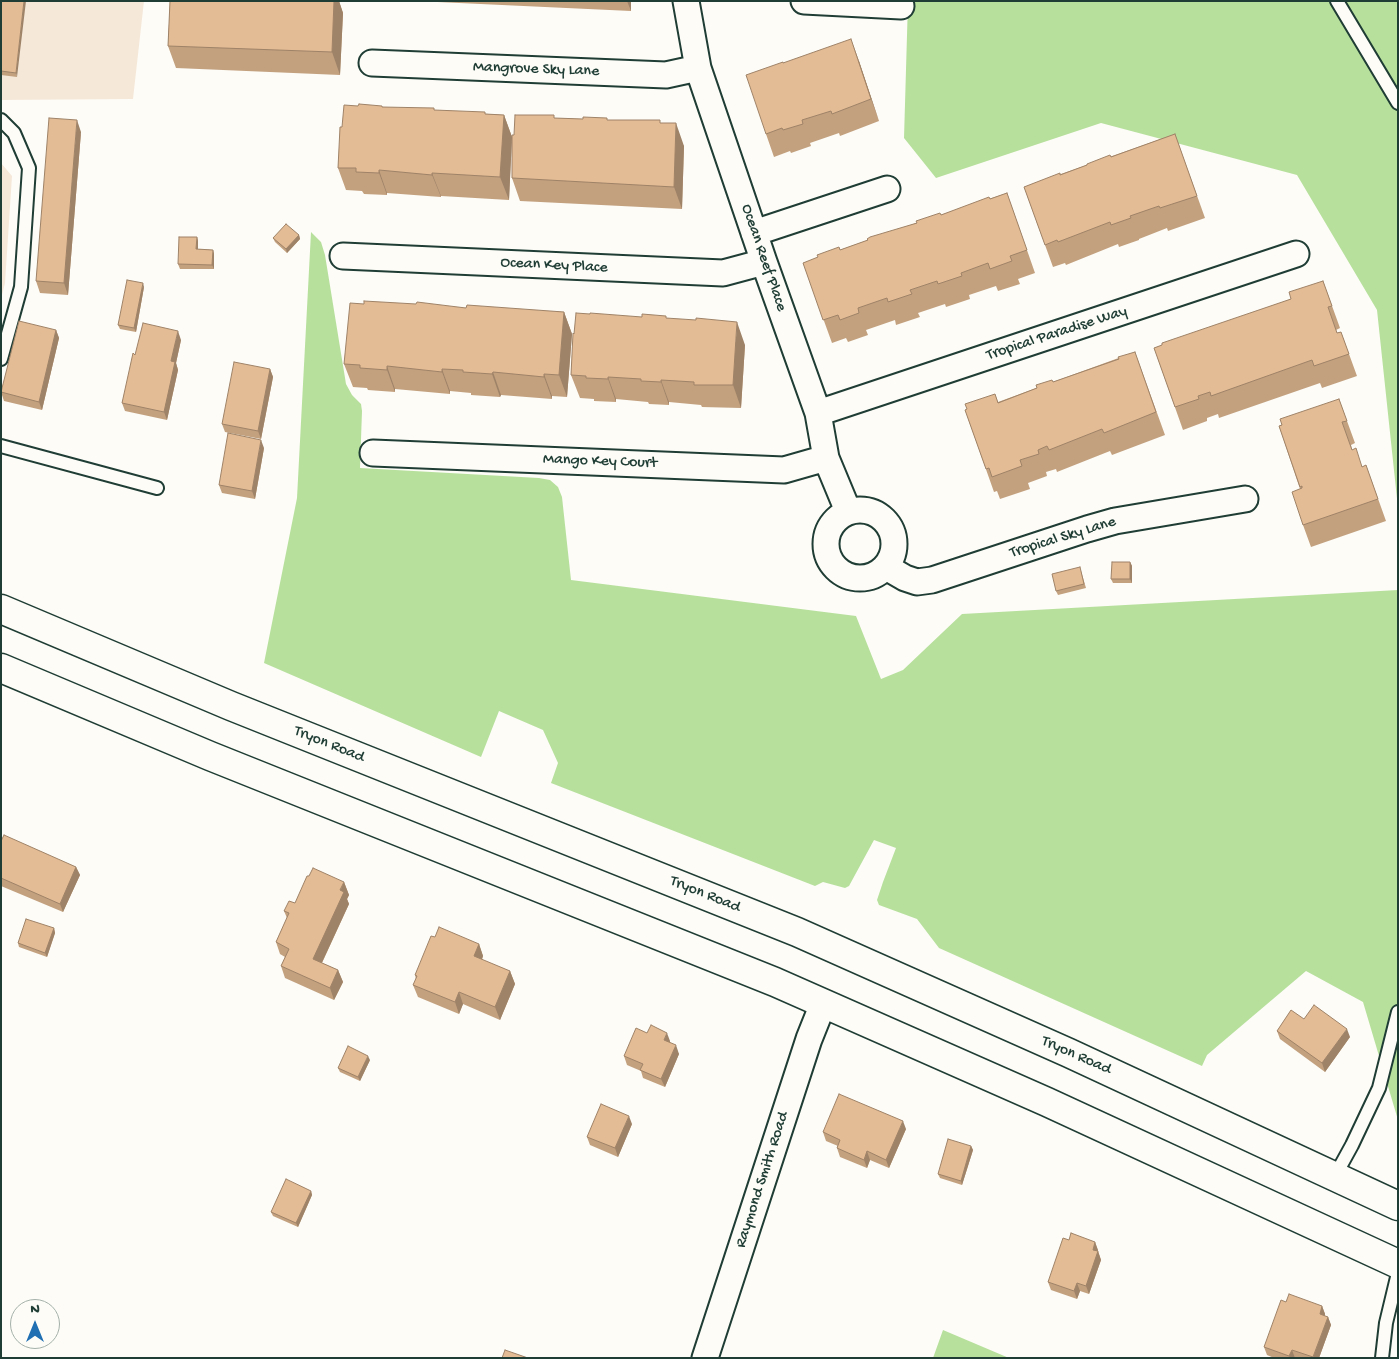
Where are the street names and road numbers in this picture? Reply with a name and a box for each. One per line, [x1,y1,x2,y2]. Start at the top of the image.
street label: Mangrove Sky Lane [472,58,600,82]
street label: Ocean Reef Place [736,202,790,314]
street label: Ocean Key Place [500,254,608,278]
street label: Tropical Paradise Way [984,302,1130,366]
street label: Mango Key Court [543,450,657,474]
street label: Tropical Sky Lane [1008,513,1118,563]
street label: Tryon Road [291,722,367,768]
street label: Tryon Road [667,872,743,918]
street label: Tryon Road [1038,1032,1114,1080]
street label: Raymond Smith Road [732,1110,794,1250]

